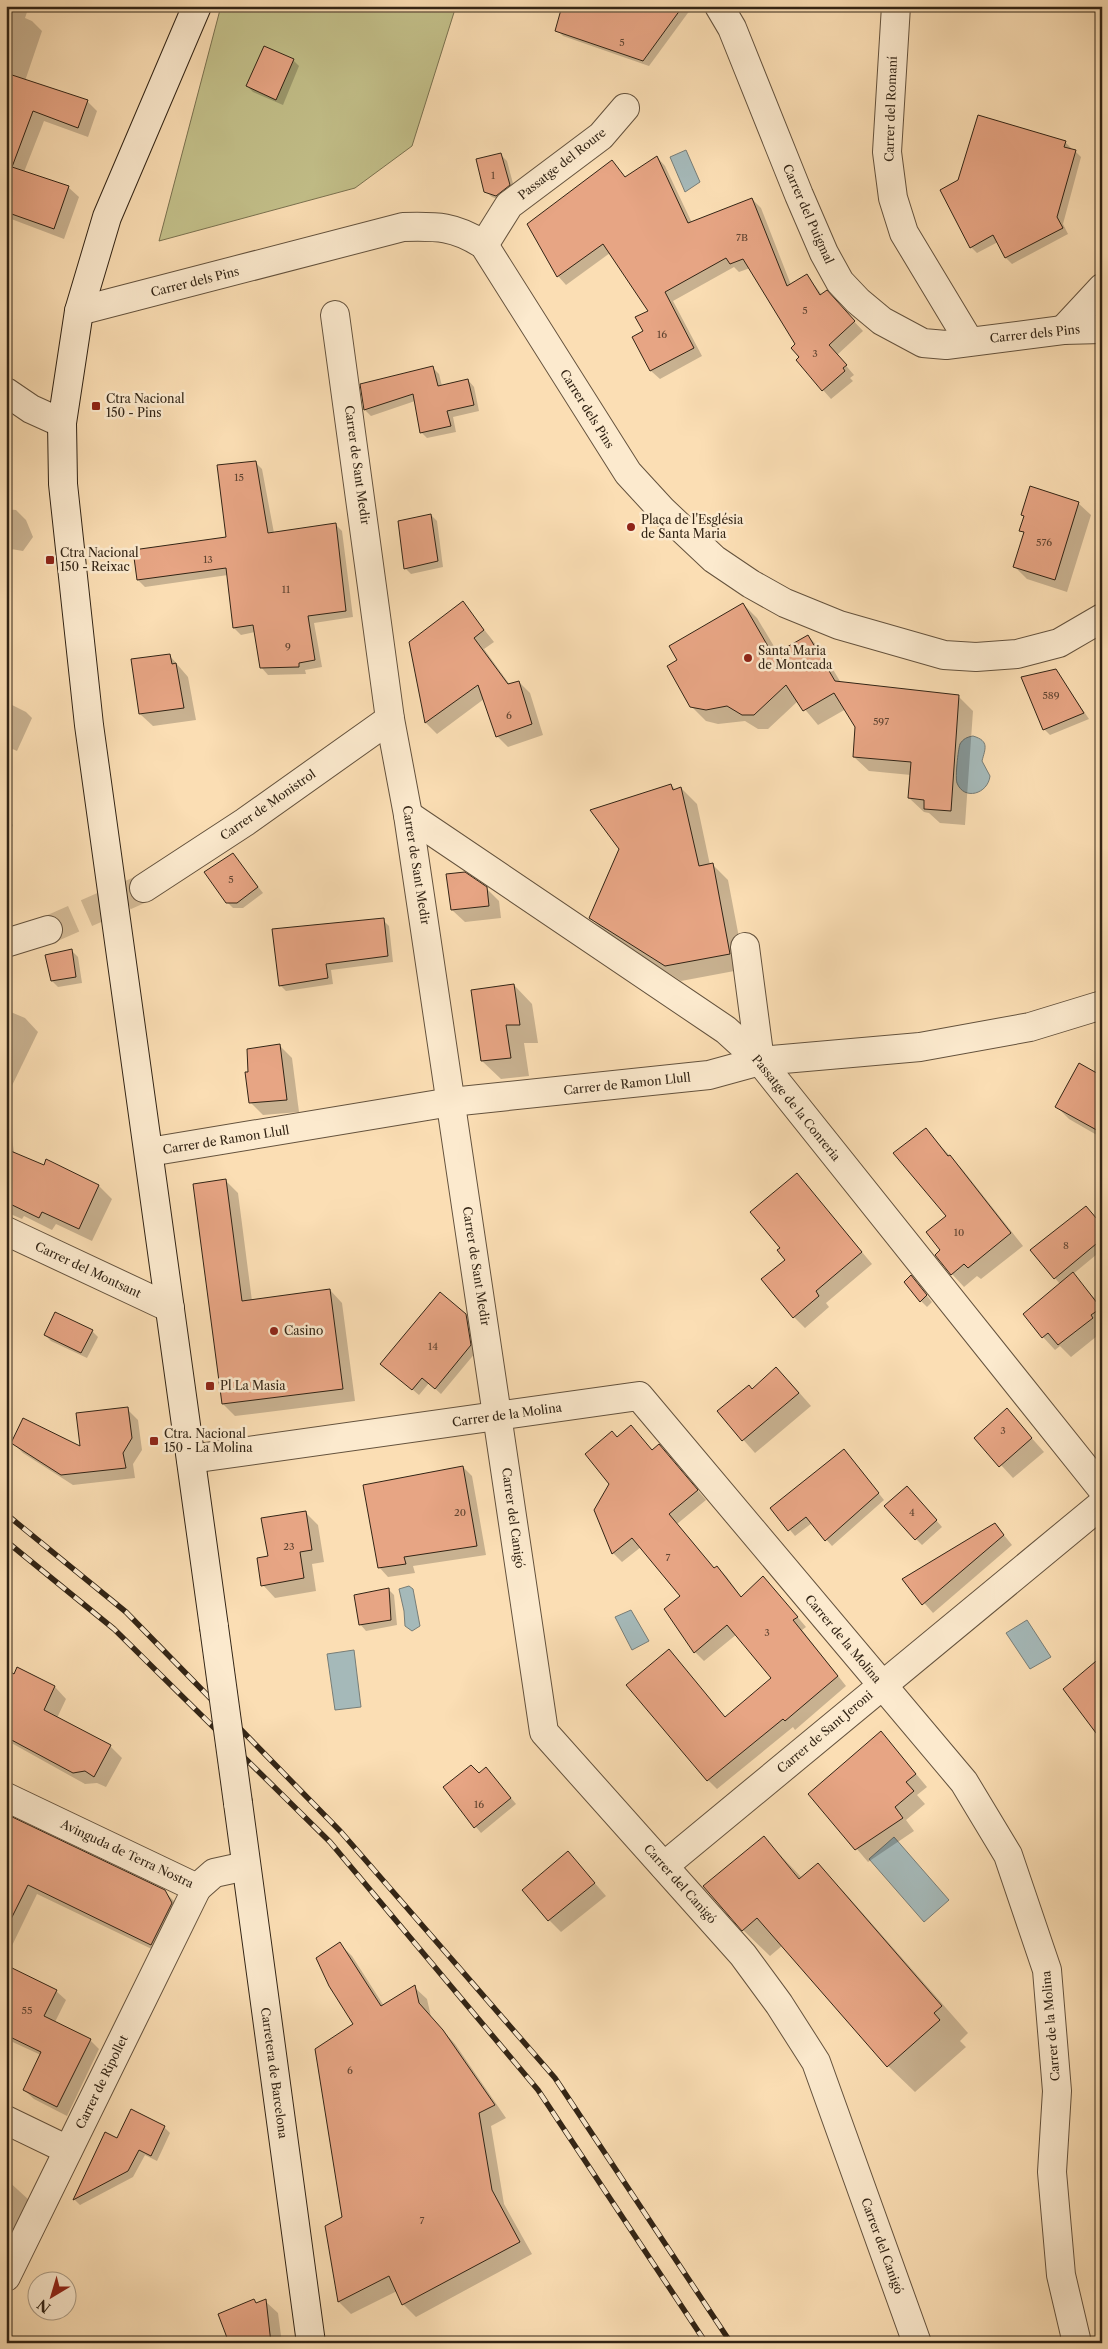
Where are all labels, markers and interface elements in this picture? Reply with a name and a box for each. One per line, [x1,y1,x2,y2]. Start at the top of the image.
house number: 5 [619,36,625,49]
street label: Carrer del Romaní [881,56,900,162]
street label: Passatge del Roure [515,125,609,202]
street label: Carrer del Puigmal [780,162,837,266]
house number: 1 [491,169,496,182]
house number: 7B [736,231,748,244]
street label: Carrer dels Pins [149,263,241,300]
house number: 5 [802,304,808,317]
street label: Carrer dels Pins [989,321,1081,346]
house number: 16 [657,328,667,341]
house number: 3 [812,347,818,360]
street label: Carrer dels Pins [557,366,618,451]
place label: Ctra Nacional 150 - Pins [106,391,185,420]
marker: Ctra Nacional 150 - Pins [90,400,102,412]
street label: Carrer de Sant Medir [342,404,373,526]
house number: 15 [234,471,244,484]
place label: Plaça de l'Església de Santa Maria [641,512,744,541]
marker: Plaça de l'Església de Santa Maria [625,521,637,533]
house number: 576 [1036,536,1052,549]
place label: Ctra Nacional 150 - Reixac [60,545,139,574]
house number: 13 [203,553,213,566]
marker: Ctra Nacional 150 - Reixac [44,554,56,566]
house number: 11 [282,583,291,596]
house number: 9 [285,640,291,653]
place label: Santa Maria de Montcada [758,643,833,672]
marker: Santa Maria de Montcada [742,652,754,664]
house number: 589 [1042,689,1060,702]
house number: 6 [506,709,512,722]
house number: 597 [873,715,889,728]
street label: Carrer de Monistrol [217,766,319,843]
street label: Carrer de Sant Medir [400,804,433,926]
house number: 5 [228,873,234,886]
street label: Passatge de la Conreria [749,1052,844,1164]
street label: Carrer de Ramon Llull [563,1069,692,1098]
street label: Carrer de Ramon Llull [162,1122,291,1157]
street label: Carrer de Sant Medir [460,1205,493,1327]
house number: 10 [954,1226,964,1239]
street label: Carrer del Montsant [33,1238,144,1301]
house number: 8 [1063,1239,1069,1252]
place label: Casino [284,1323,323,1338]
marker: Casino [268,1325,280,1337]
house number: 14 [428,1340,438,1353]
place label: Pl La Masia [220,1378,286,1393]
marker: Pl La Masia [204,1380,216,1392]
street label: Carrer de la Molina [451,1399,563,1430]
house number: 3 [1000,1424,1006,1437]
place label: Ctra. Nacional 150 - La Molina [164,1426,253,1455]
marker: Ctra. Nacional 150 - La Molina [148,1435,160,1447]
street label: Carrer del Canigó [499,1467,528,1569]
house number: 20 [454,1506,466,1519]
house number: 4 [909,1506,915,1519]
house number: 23 [283,1540,295,1553]
house number: 7 [666,1551,671,1564]
street label: Carrer de la Molina [802,1591,885,1686]
house number: 3 [764,1626,770,1639]
street label: Carrer de Sant Jeroni [774,1687,876,1776]
house number: 16 [474,1798,484,1811]
street label: Avinguda de Terra Nostra [58,1816,197,1891]
street label: Carrer del Canigó [641,1841,720,1926]
street label: Carrer de la Molina [1038,1970,1063,2082]
house number: 55 [22,2004,32,2017]
street label: Carretera de Barcelona [258,2006,291,2140]
street label: Carrer de Ripollet [72,2032,131,2131]
house number: 6 [347,2064,353,2077]
street label: Carrer del Canigó [858,2196,907,2296]
house number: 7 [420,2214,425,2227]
north arrow [28,2272,78,2322]
text: N [34,2295,54,2317]

